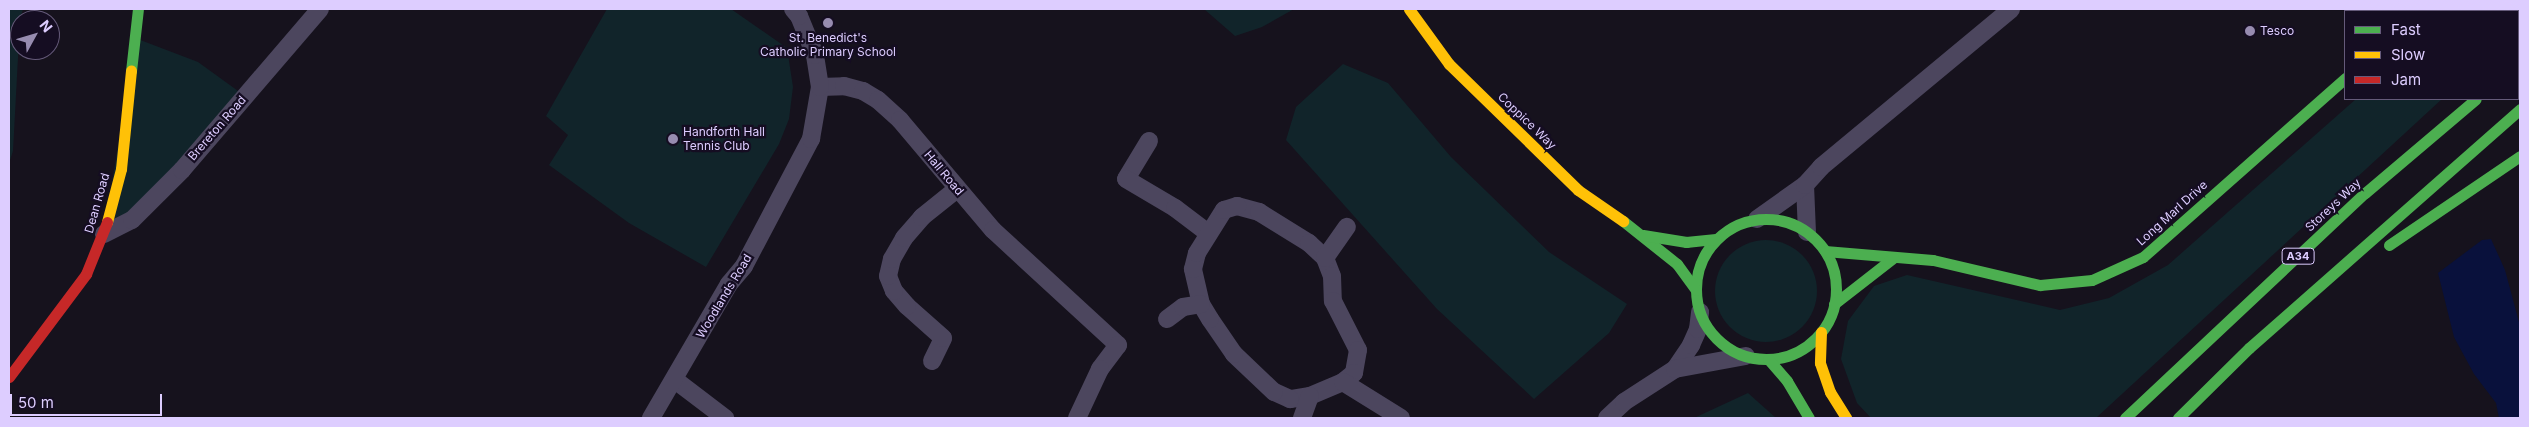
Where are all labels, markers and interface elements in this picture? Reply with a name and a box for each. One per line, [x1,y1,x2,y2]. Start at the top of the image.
north arrow [10,10,60,60]
legend [2344,10,2519,100]
text: N [36,16,56,35]
marker: St. Benedict's Catholic Primary School [822,17,834,29]
text: Fast [2391,20,2421,39]
place label: Tesco [2260,24,2294,38]
marker: Tesco [2244,25,2256,37]
place label: St. Benedict's Catholic Primary School [760,31,896,59]
text: Slow [2391,45,2425,64]
text: Jam [2391,70,2421,89]
street label: Coppice Way [1495,90,1559,152]
street label: Brereton Road [185,93,249,163]
place label: Handforth Hall Tennis Club [683,125,765,153]
marker: Handforth Hall Tennis Club [667,133,679,145]
street label: Hall Road [921,148,967,198]
street label: Dean Road [82,171,112,235]
street label: Storeys Way [2302,176,2364,234]
street label: Long Marl Drive [2134,177,2210,249]
road number: A34 [2280,248,2316,264]
street label: Woodlands Road [693,251,755,341]
scale bar [12,384,165,416]
text: 50 m [18,393,54,412]

